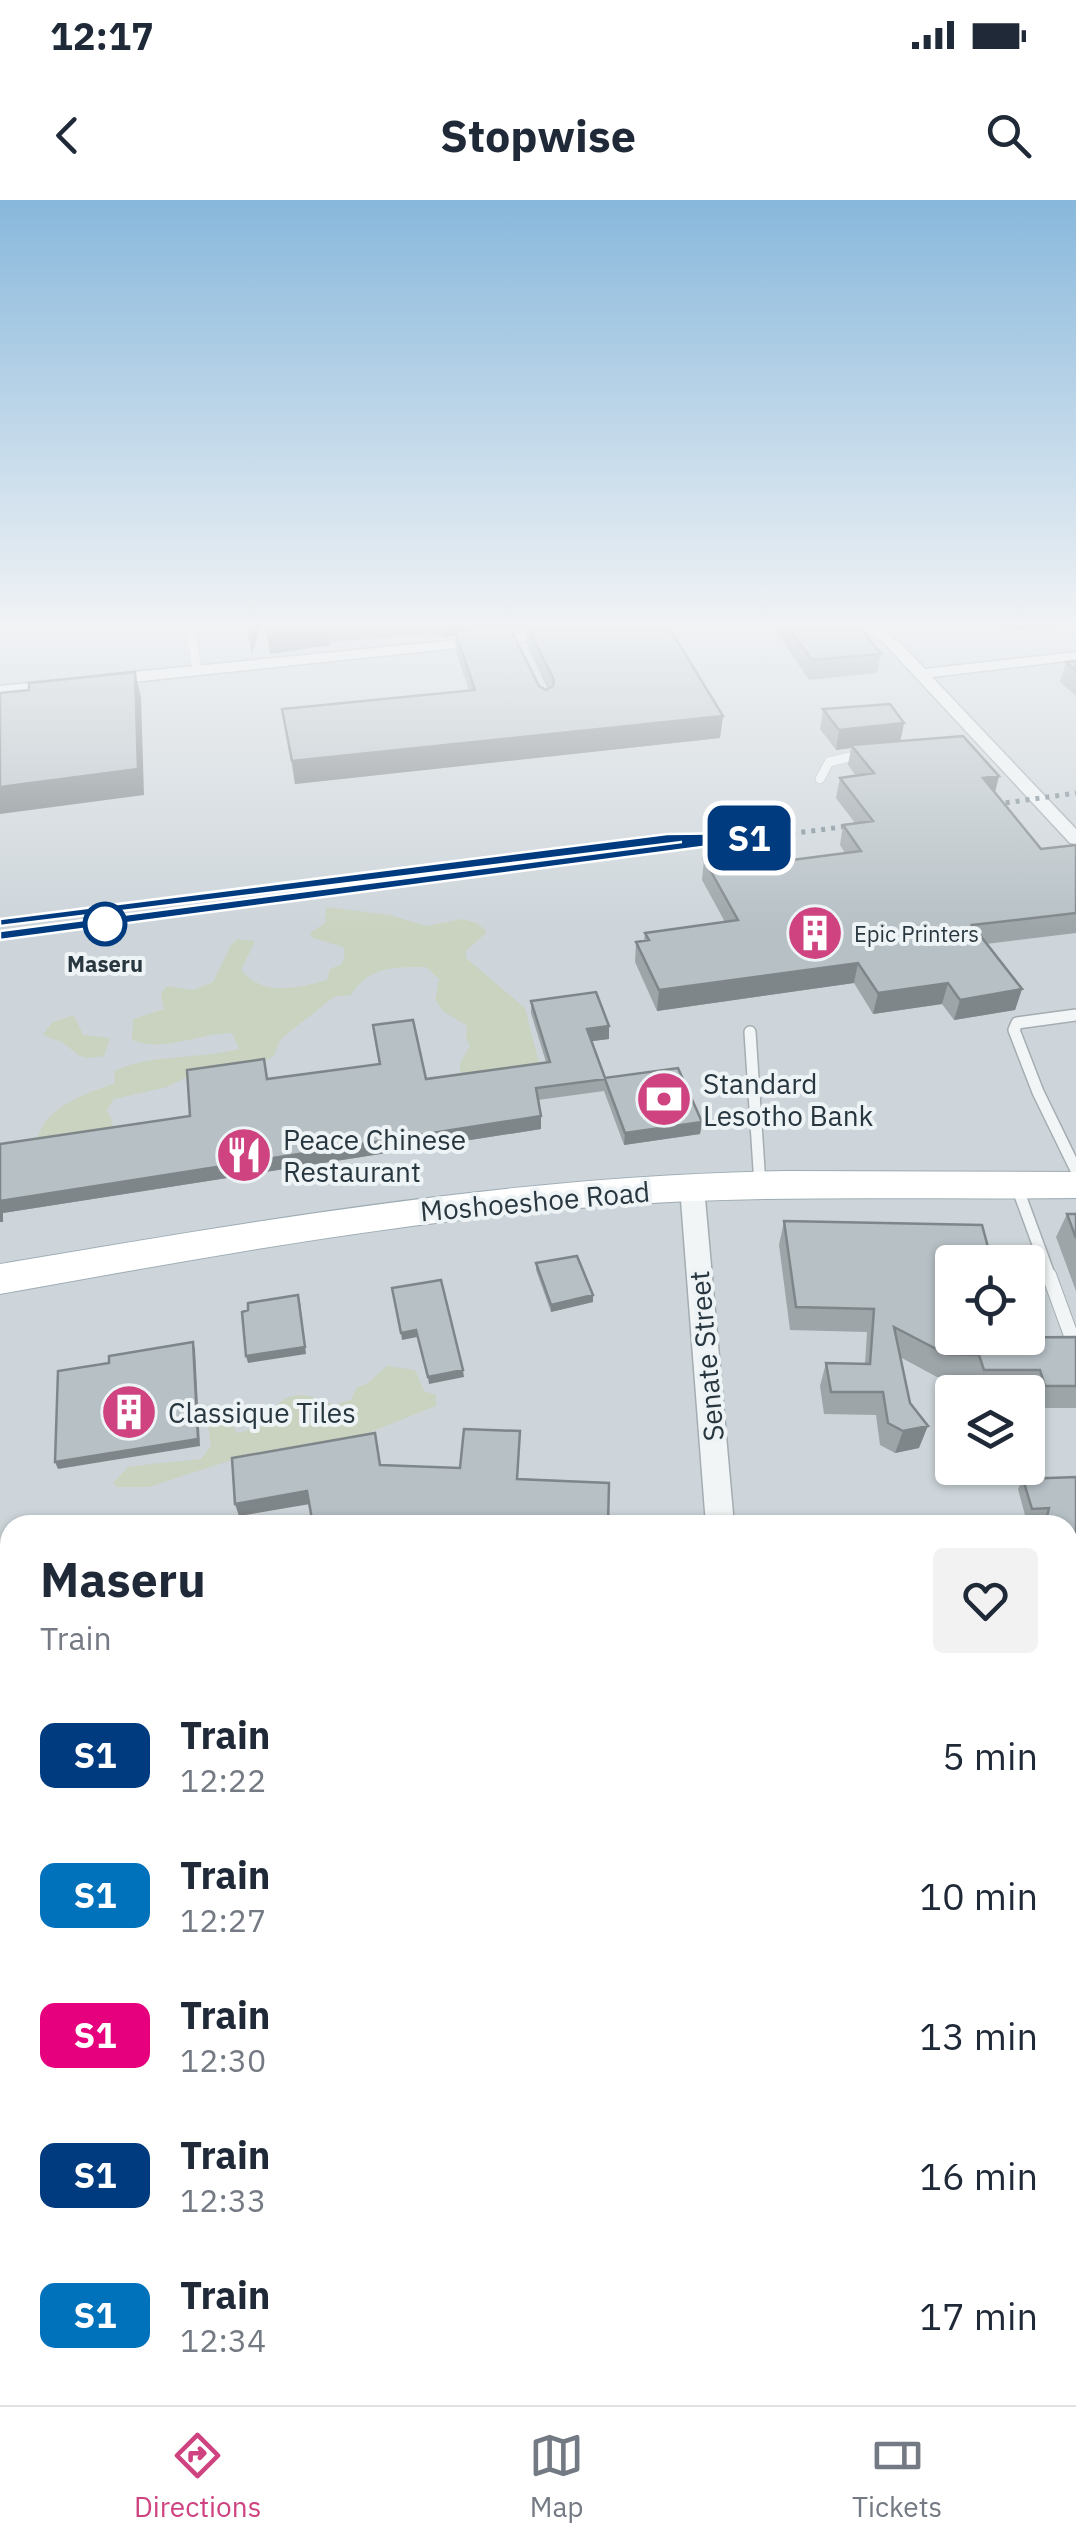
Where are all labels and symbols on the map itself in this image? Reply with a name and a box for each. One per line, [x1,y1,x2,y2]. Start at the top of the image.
line badge: S1 [704,806,794,870]
marker: Maseru [84,903,126,945]
building icon: Epic Printers [785,903,845,963]
place label: Epic Printers [854,919,979,948]
place label: Maseru [67,949,143,978]
place label: Standard Lesotho Bank [703,1065,874,1134]
bank icon: Standard Lesotho Bank [634,1069,694,1129]
place label: Peace Chinese Restaurant [283,1121,466,1190]
restaurant icon: Peace Chinese Restaurant [214,1125,274,1185]
street label: Moshoeshoe Road [419,1173,651,1229]
street label: Senate Street [680,1269,732,1443]
building icon: Classique Tiles [99,1382,159,1442]
place label: Classique Tiles [168,1394,356,1431]

